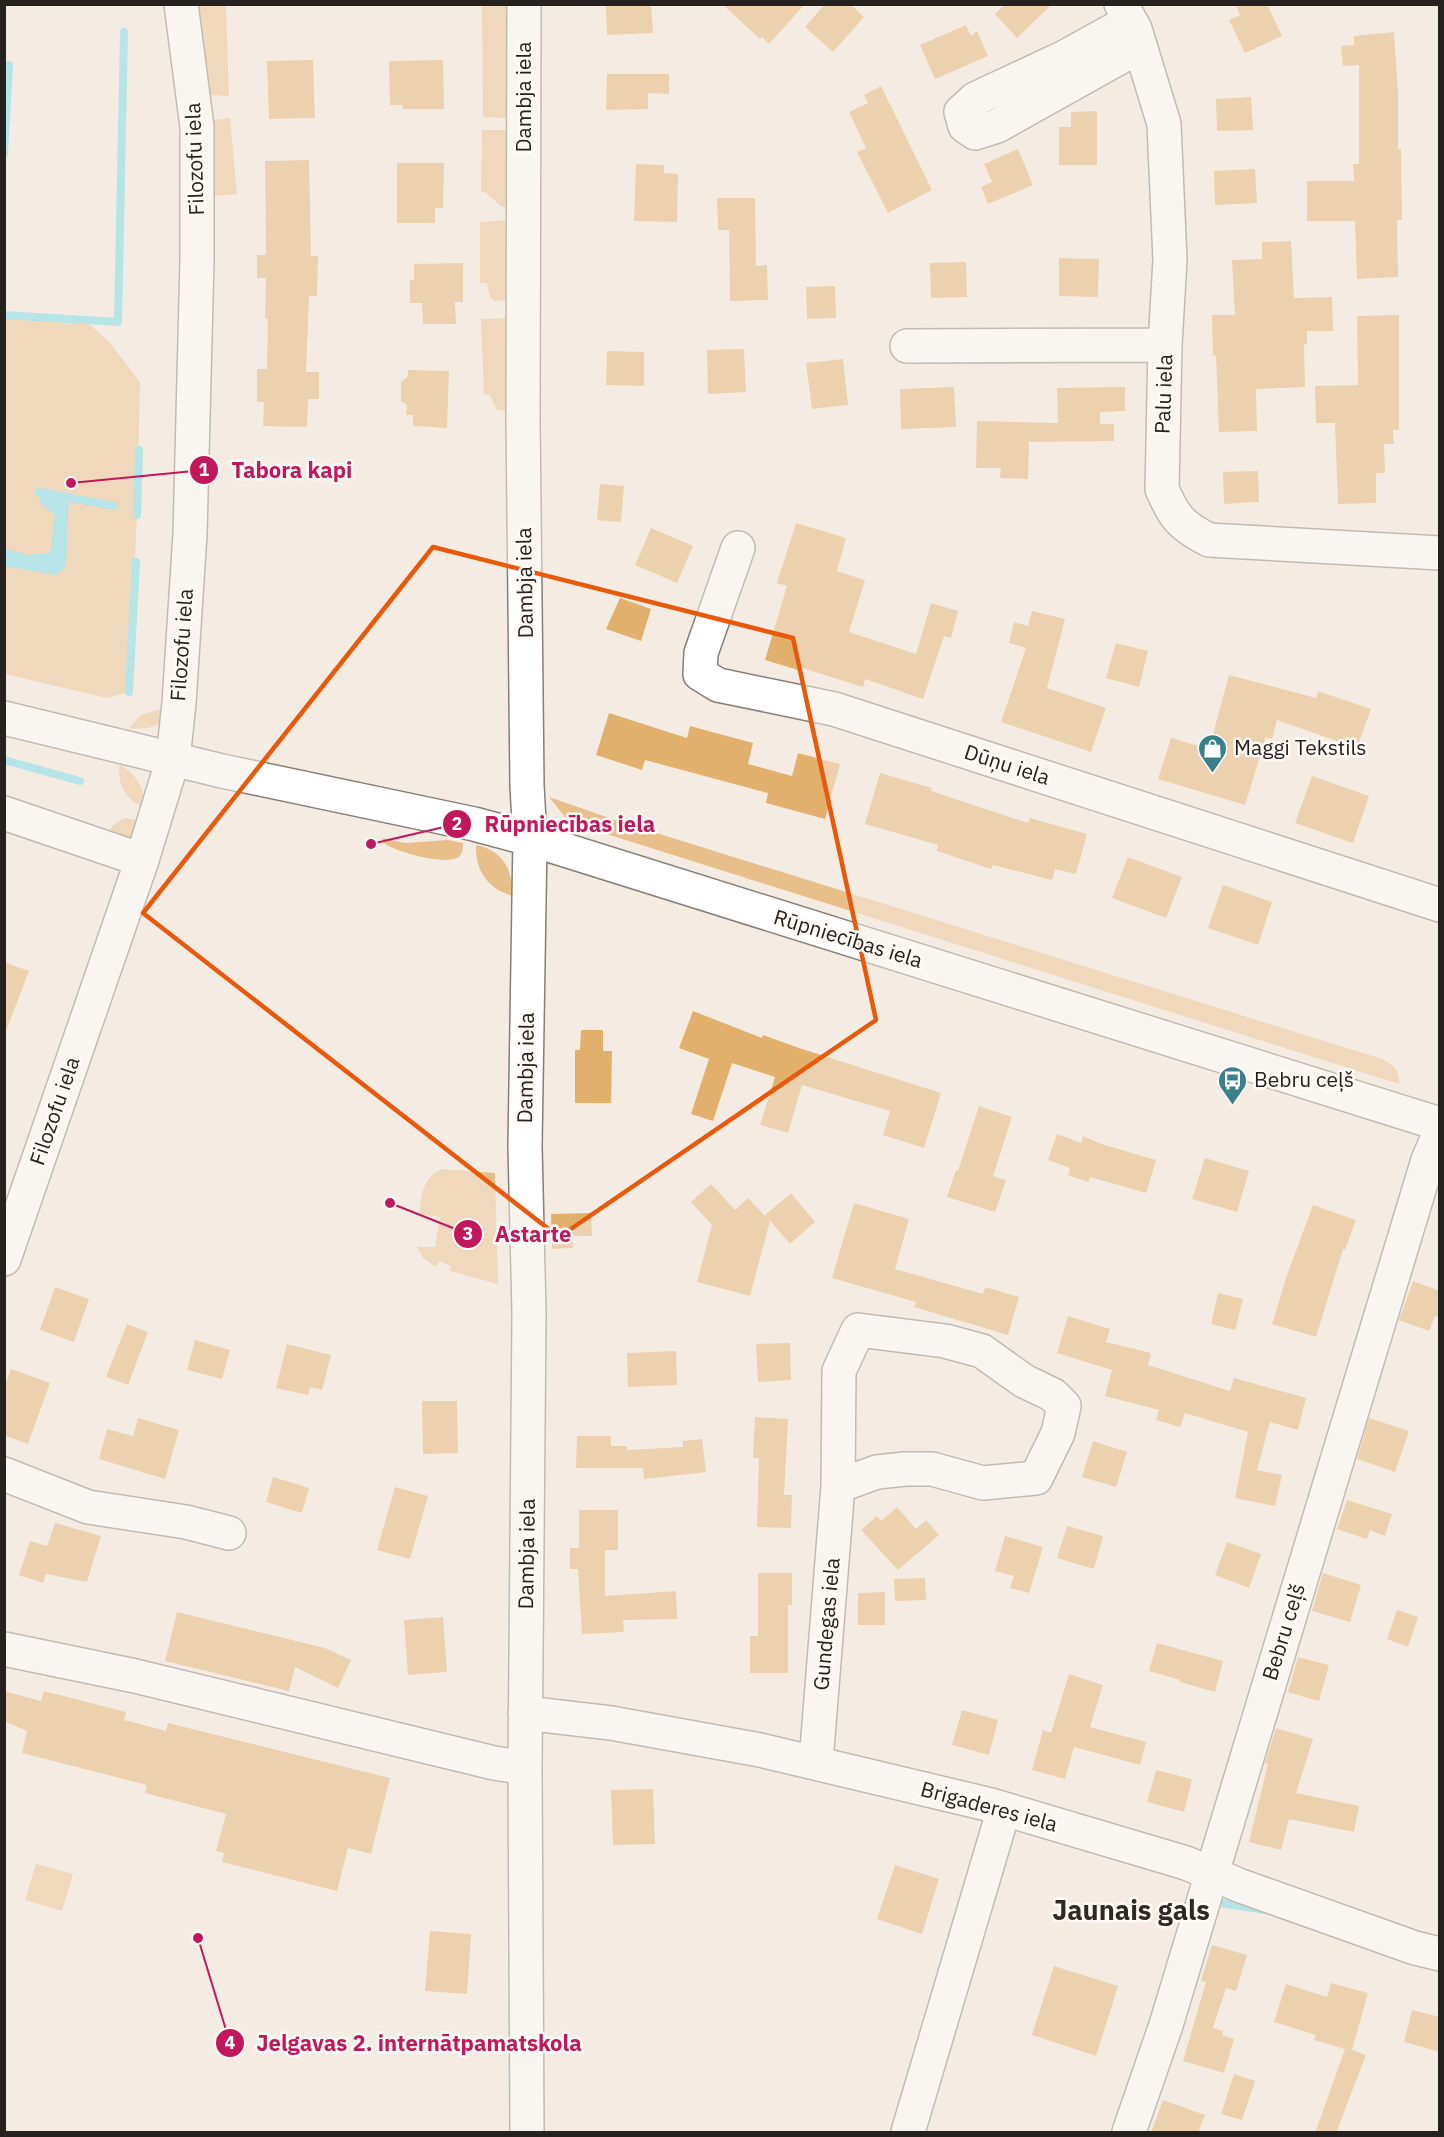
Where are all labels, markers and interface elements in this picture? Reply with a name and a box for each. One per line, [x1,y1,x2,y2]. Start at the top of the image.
street label: Dambja iela [509,42,537,152]
street label: Filozofu iela [178,102,210,216]
street label: Palu iela [1148,353,1178,434]
callout: Tabora kapi [189,450,364,490]
text: Tabora kapi [232,455,352,484]
text: 1 [199,458,210,481]
street label: Dambja iela [509,527,539,639]
street label: Filozofu iela [163,588,199,702]
shop icon: Maggi Tekstils [1197,732,1229,774]
place label: Maggi Tekstils [1234,733,1366,761]
street label: Dūņu iela [961,737,1054,791]
callout: Rūpniecības iela [442,804,667,844]
text: Rūpniecības iela [485,809,655,838]
text: 2 [452,812,462,835]
street label: Rūpniecības iela [770,902,926,974]
street label: Dambja iela [510,1012,540,1124]
street label: Filozofu iela [22,1053,86,1169]
bus stop icon: Bebru ceļš [1217,1064,1249,1106]
place label: Bebru ceļš [1254,1065,1354,1093]
callout: Astarte [453,1214,583,1254]
text: Astarte [495,1219,571,1248]
text: 3 [463,1222,473,1245]
street label: Dambja iela [511,1498,541,1610]
street label: Gundegas iela [806,1556,846,1692]
street label: Bebru ceļš [1255,1580,1311,1684]
street label: Brigaderes iela [918,1774,1061,1838]
district label: Jaunais gals [1052,1892,1210,1927]
callout: Jelgavas 2. internātpamatskola [215,2023,594,2063]
text: Jelgavas 2. internātpamatskola [256,2028,582,2057]
text: 4 [225,2031,236,2054]

